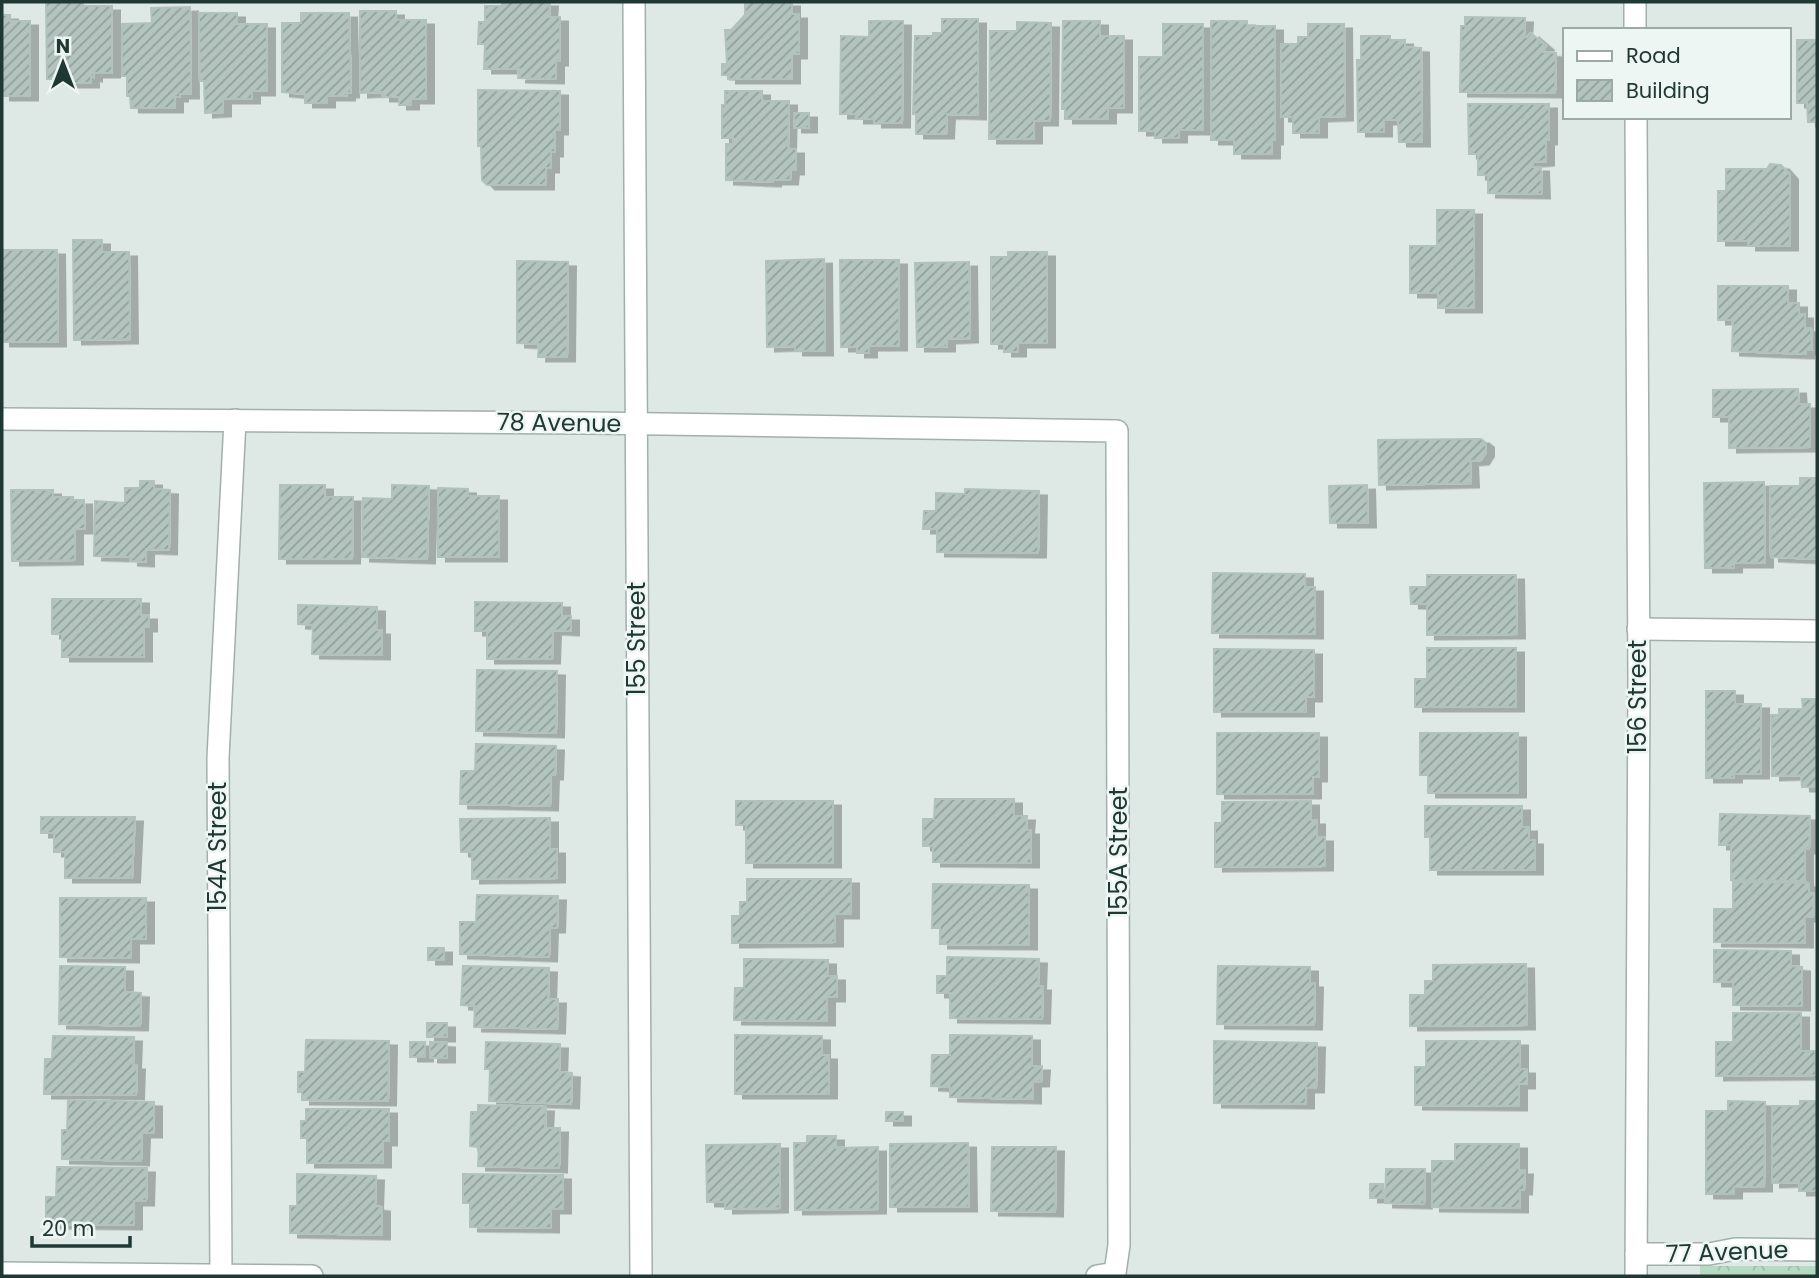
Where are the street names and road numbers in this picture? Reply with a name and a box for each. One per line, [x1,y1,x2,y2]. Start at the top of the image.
street label: 78 Avenue [496,405,622,440]
street label: 155 Street [620,582,653,696]
street label: 156 Street [1621,640,1654,754]
street label: 154A Street [201,782,234,912]
street label: 155A Street [1102,787,1135,917]
street label: 77 Avenue [1665,1233,1789,1270]

